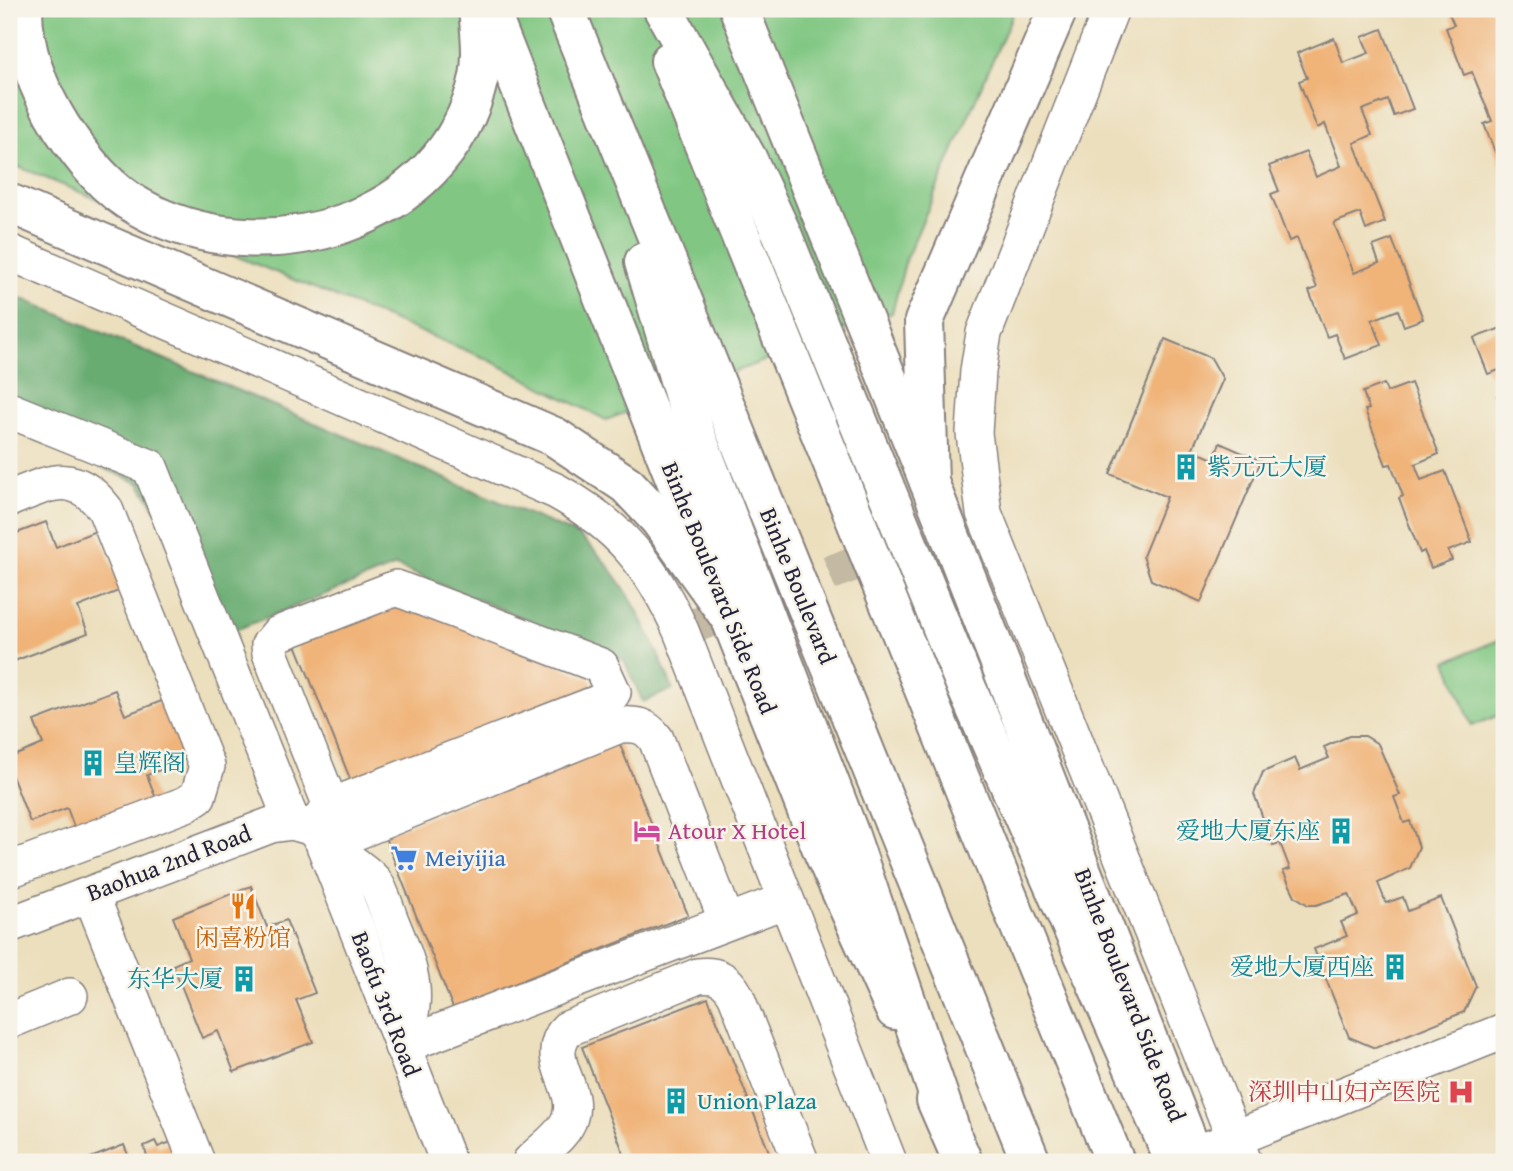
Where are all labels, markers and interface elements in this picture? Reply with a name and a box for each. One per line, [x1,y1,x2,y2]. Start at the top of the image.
place label: 紫元元大厦 [1207,449,1327,484]
building icon: 紫元元大厦 [1171,452,1201,482]
street label: Binhe Boulevard Side Road [653,456,786,719]
street label: Binhe Boulevard [751,502,846,669]
place label: 皇辉阁 [114,745,186,780]
building icon: 皇辉阁 [78,748,108,778]
place label: Atour X Hotel [668,813,807,848]
place label: 爱地大厦东座 [1176,813,1320,848]
street label: Baohua 2nd Road [82,815,256,910]
hotel icon: Atour X Hotel [632,816,662,846]
building icon: 爱地大厦东座 [1326,816,1356,846]
place label: Meiyijia [425,840,507,875]
supermarket icon: Meiyijia [389,843,419,873]
street label: Binhe Boulevard Side Road [1066,863,1195,1127]
restaurant icon: 闲喜粉馆 [228,891,258,921]
place label: 闲喜粉馆 [195,920,291,955]
street label: Baofu 3rd Road [343,926,430,1082]
place label: 爱地大厦西座 [1230,949,1374,984]
building icon: 爱地大厦西座 [1380,952,1410,982]
place label: 东华大厦 [127,961,223,996]
building icon: 东华大厦 [229,964,259,994]
place label: 深圳中山妇产医院 [1248,1074,1440,1109]
hospital icon: 深圳中山妇产医院 [1446,1077,1476,1107]
place label: Union Plaza [697,1083,818,1118]
building icon: Union Plaza [661,1086,691,1116]

